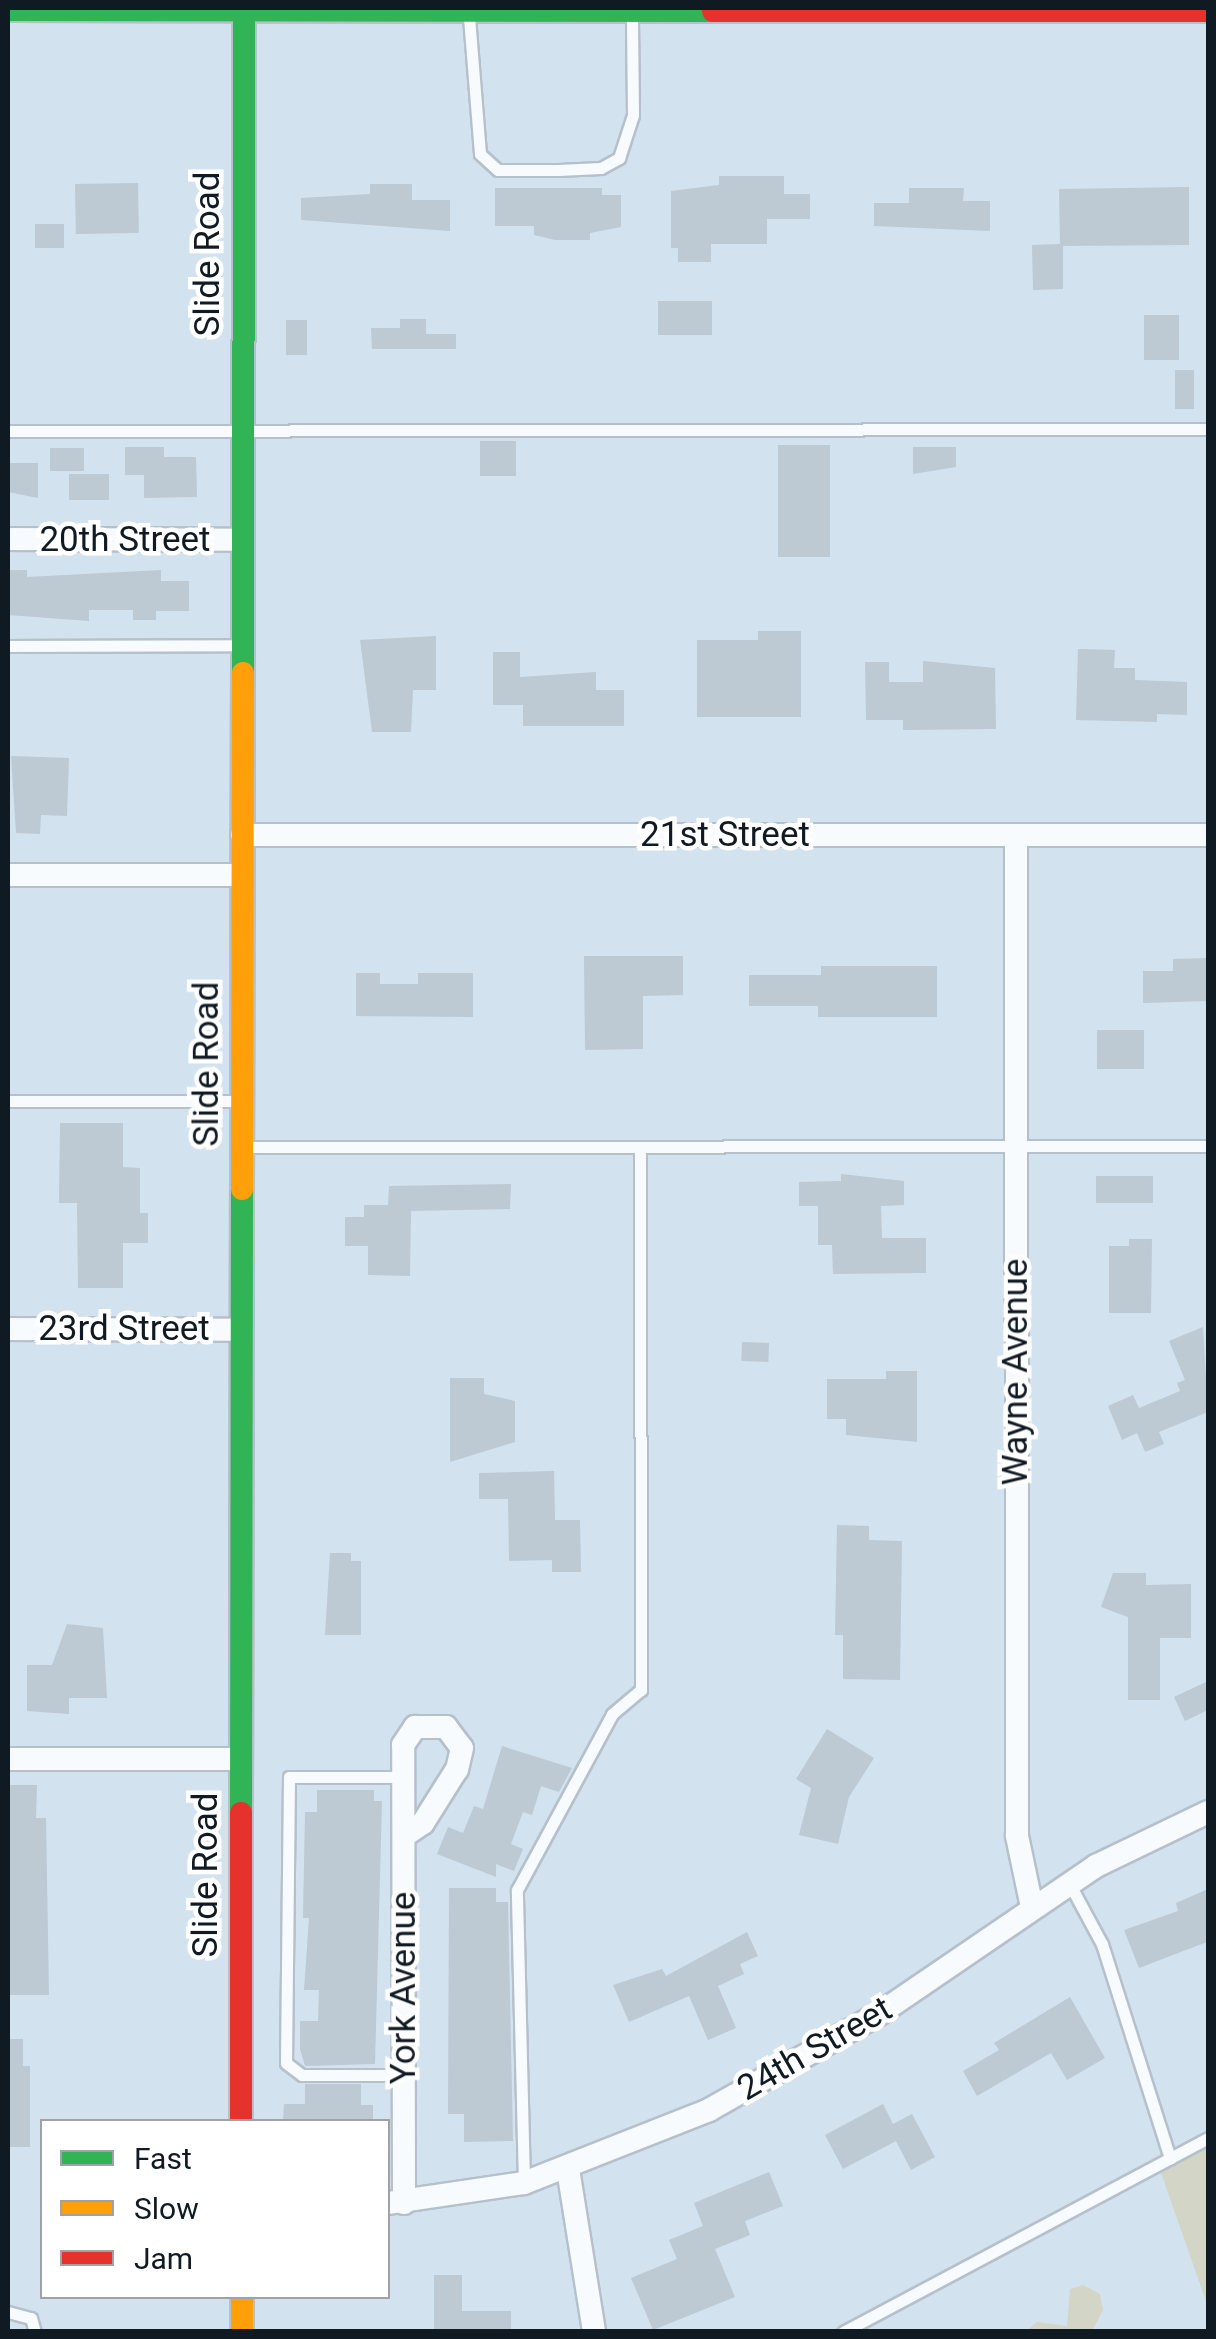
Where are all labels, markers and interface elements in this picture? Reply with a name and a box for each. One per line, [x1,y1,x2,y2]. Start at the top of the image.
street label: Slide Road [187,171,229,337]
street label: 20th Street [39,519,211,561]
street label: 21st Street [640,814,810,856]
street label: Slide Road [186,981,228,1147]
street label: Wayne Avenue [995,1259,1037,1485]
street label: 23rd Street [38,1308,210,1350]
street label: Slide Road [185,1792,227,1958]
street label: York Avenue [383,1892,425,2084]
street label: 24th Street [730,1988,900,2110]
legend [40,2119,390,2299]
text: Fast [134,2141,192,2176]
text: Slow [134,2191,199,2226]
text: Jam [134,2241,193,2276]

